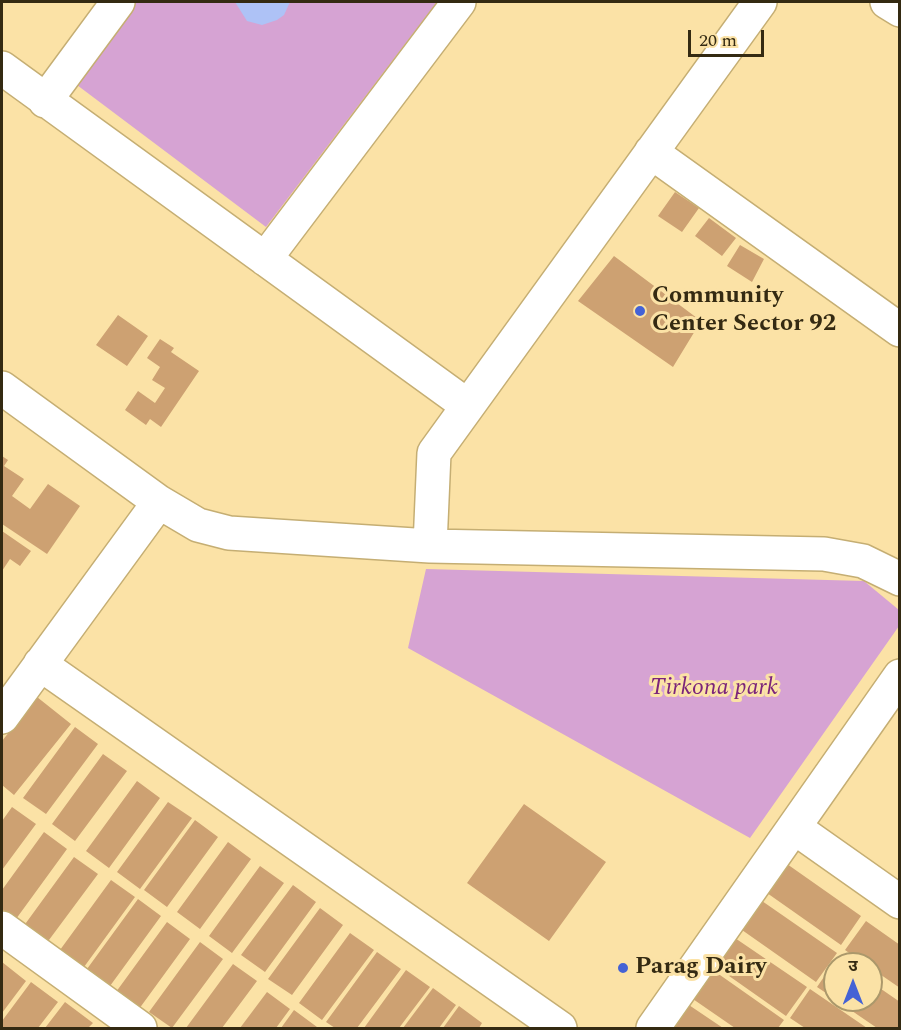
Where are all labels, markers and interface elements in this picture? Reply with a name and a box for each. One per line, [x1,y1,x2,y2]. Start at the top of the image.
scale bar [691,18,768,56]
text: 20 m [699,27,737,54]
place label: Community Center Sector 92 [652,283,836,339]
marker: Community Center Sector 92 [633,304,647,318]
park label: Tirkona park [650,675,778,703]
north arrow [823,952,883,1012]
place label: Parag Dairy [635,954,767,982]
text: उ [848,954,858,978]
marker: Parag Dairy [616,961,630,975]

